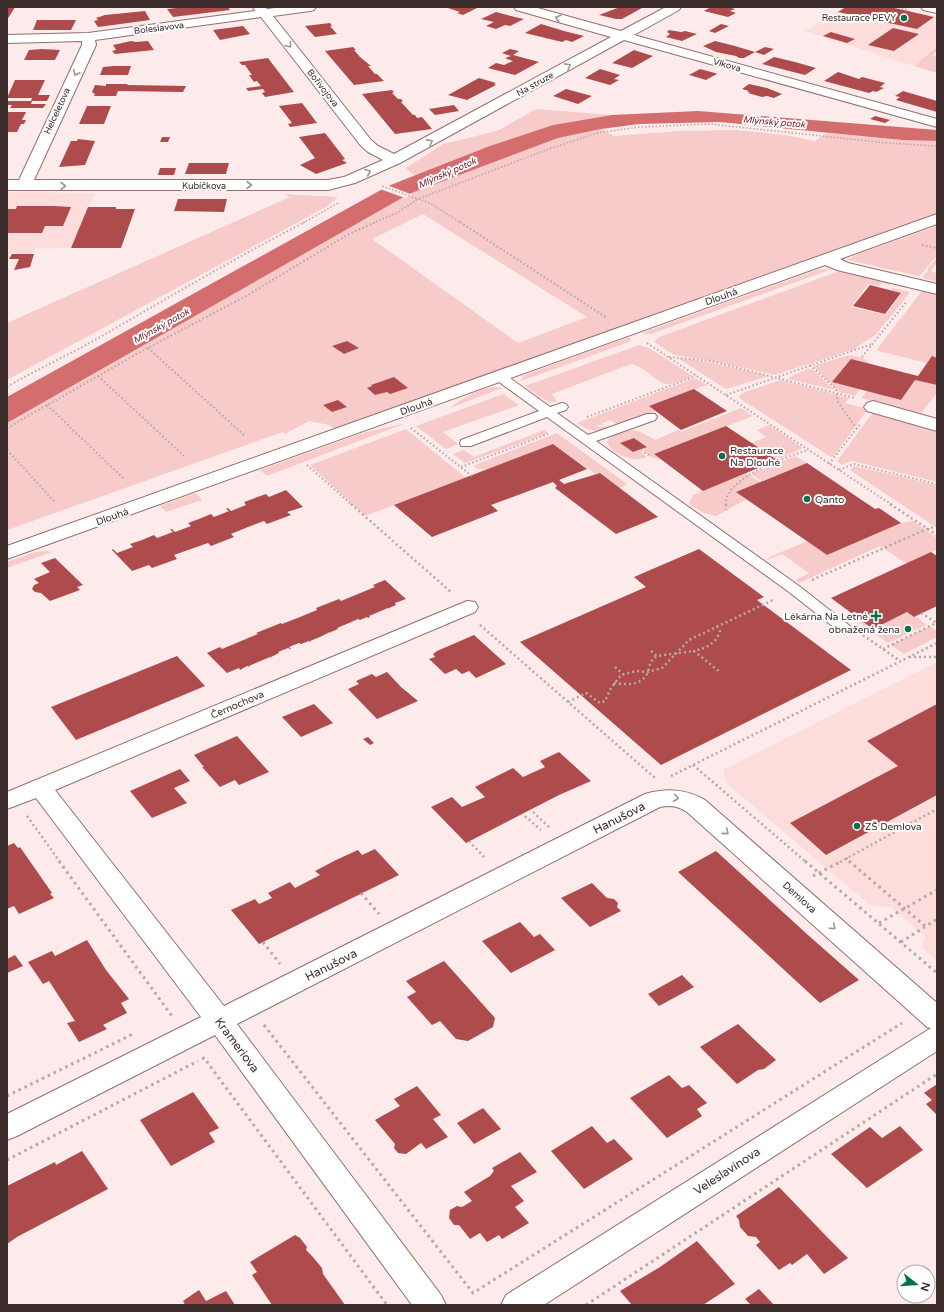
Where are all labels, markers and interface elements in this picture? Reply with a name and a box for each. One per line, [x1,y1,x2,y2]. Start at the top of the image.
place label: Restaurace PEVY [822,13,896,24]
marker: Restaurace PEVY [899,13,909,23]
one-way arrow [555,14,562,23]
street label: Boleslavova [133,20,185,37]
one-way arrow [285,40,292,47]
street label: Vlkova [712,56,742,75]
one-way arrow [564,63,571,70]
street label: Bořivojova [304,67,341,109]
one-way arrow [73,69,81,76]
street label: Na struze [515,70,556,99]
street label: Helceletova [42,86,73,136]
water label: Mlýnský potok [742,114,807,131]
one-way arrow [426,139,433,146]
water label: Mlýnský potok [416,155,479,191]
one-way arrow [364,168,371,176]
one-way arrow [60,181,66,190]
street label: Kubíčkova [182,181,226,192]
one-way arrow [246,181,252,190]
street label: Dlouhá [703,286,739,308]
water label: Mlýnský potok [131,306,192,346]
street label: Dlouhá [398,396,434,418]
place label: Restaurace Na Dlouhé [730,445,784,469]
marker: Restaurace Na Dlouhé [717,451,727,461]
marker: Qanto [802,494,812,504]
place label: Qanto [815,494,844,506]
street label: Dlouhá [94,506,130,528]
place label: Lékárna Na Letné [784,611,868,623]
marker: Lékárna Na Letné [871,611,881,621]
place label: obnažená žena [829,624,900,636]
marker: obnažená žena [903,624,913,634]
street label: Černochova [209,688,266,722]
one-way arrow [673,793,679,802]
street label: Hanušova [591,799,647,837]
marker: ZŠ Demlova [852,821,862,831]
place label: ZŠ Demlova [865,821,922,833]
one-way arrow [721,827,728,834]
street label: Demlova [780,879,819,916]
one-way arrow [829,922,836,929]
street label: Hanušova [303,946,359,984]
street label: Krameriova [212,1015,262,1075]
street label: Veleslavínova [691,1144,763,1198]
north arrow [896,1264,936,1304]
text: N [918,1281,933,1293]

